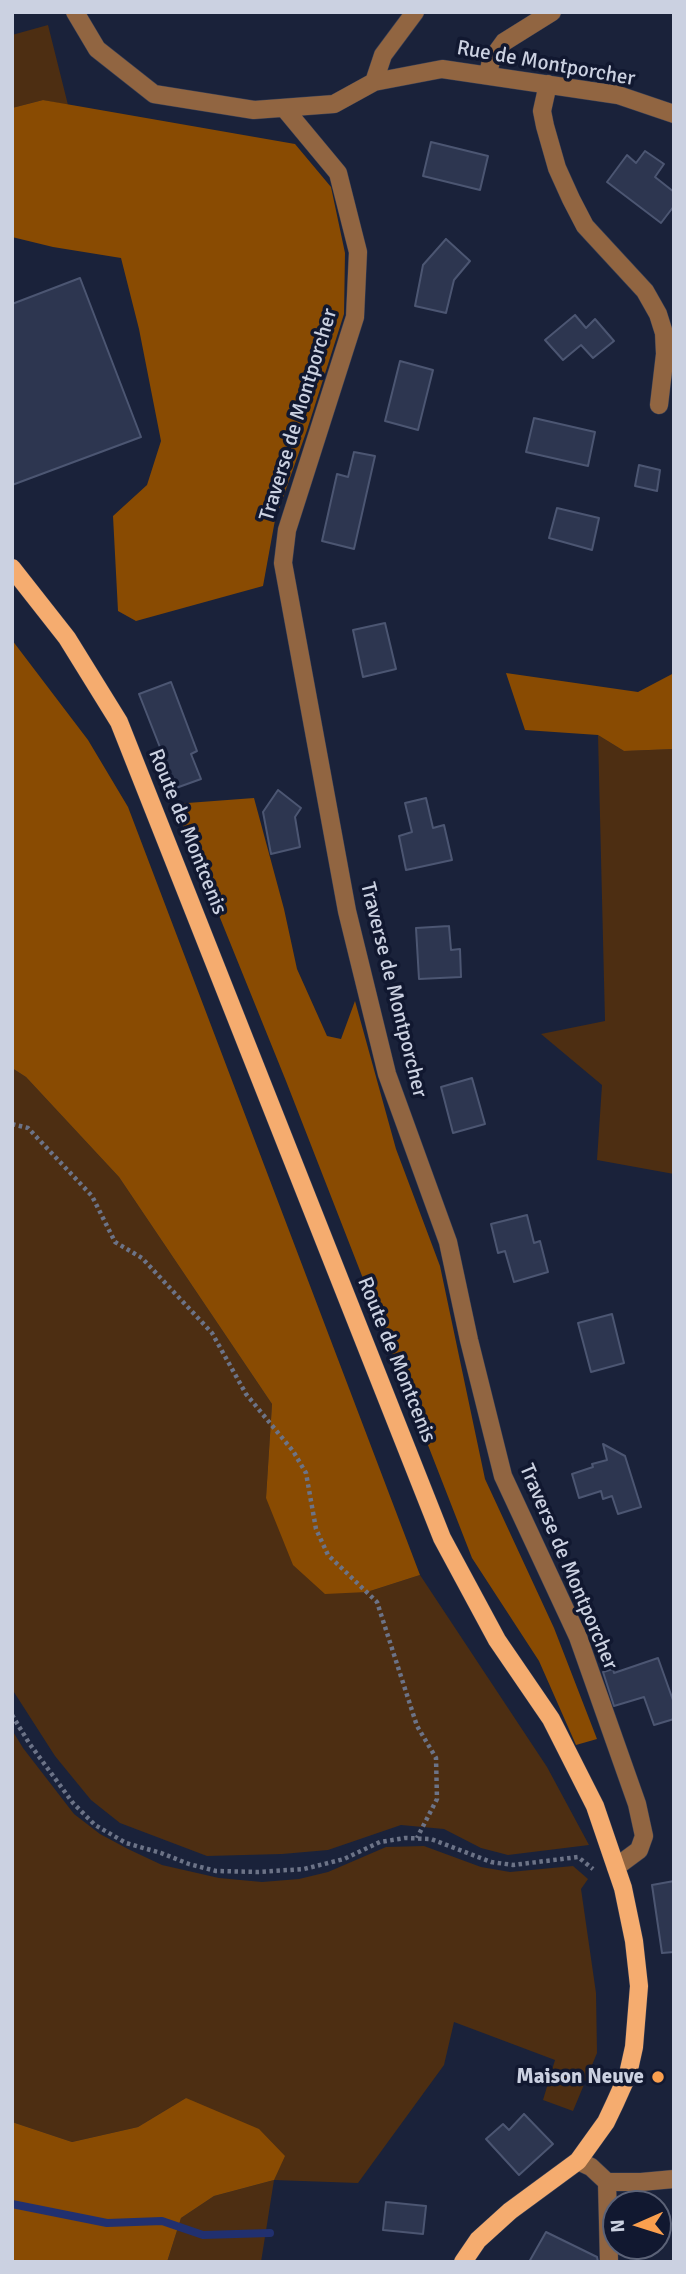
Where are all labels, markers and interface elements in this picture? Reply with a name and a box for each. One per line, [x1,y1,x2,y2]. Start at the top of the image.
street label: Rue de Montporcher [455,36,637,92]
street label: Traverse de Montporcher [255,306,343,524]
street label: Route de Montcenis [142,746,232,918]
street label: Traverse de Montporcher [354,880,432,1100]
street label: Route de Montcenis [351,1274,441,1446]
street label: Traverse de Montporcher [513,1460,623,1674]
place label: Maison Neuve [516,2064,644,2090]
marker: Maison Neuve [650,2069,666,2085]
north arrow [602,2190,672,2260]
text: N [606,2219,630,2233]

